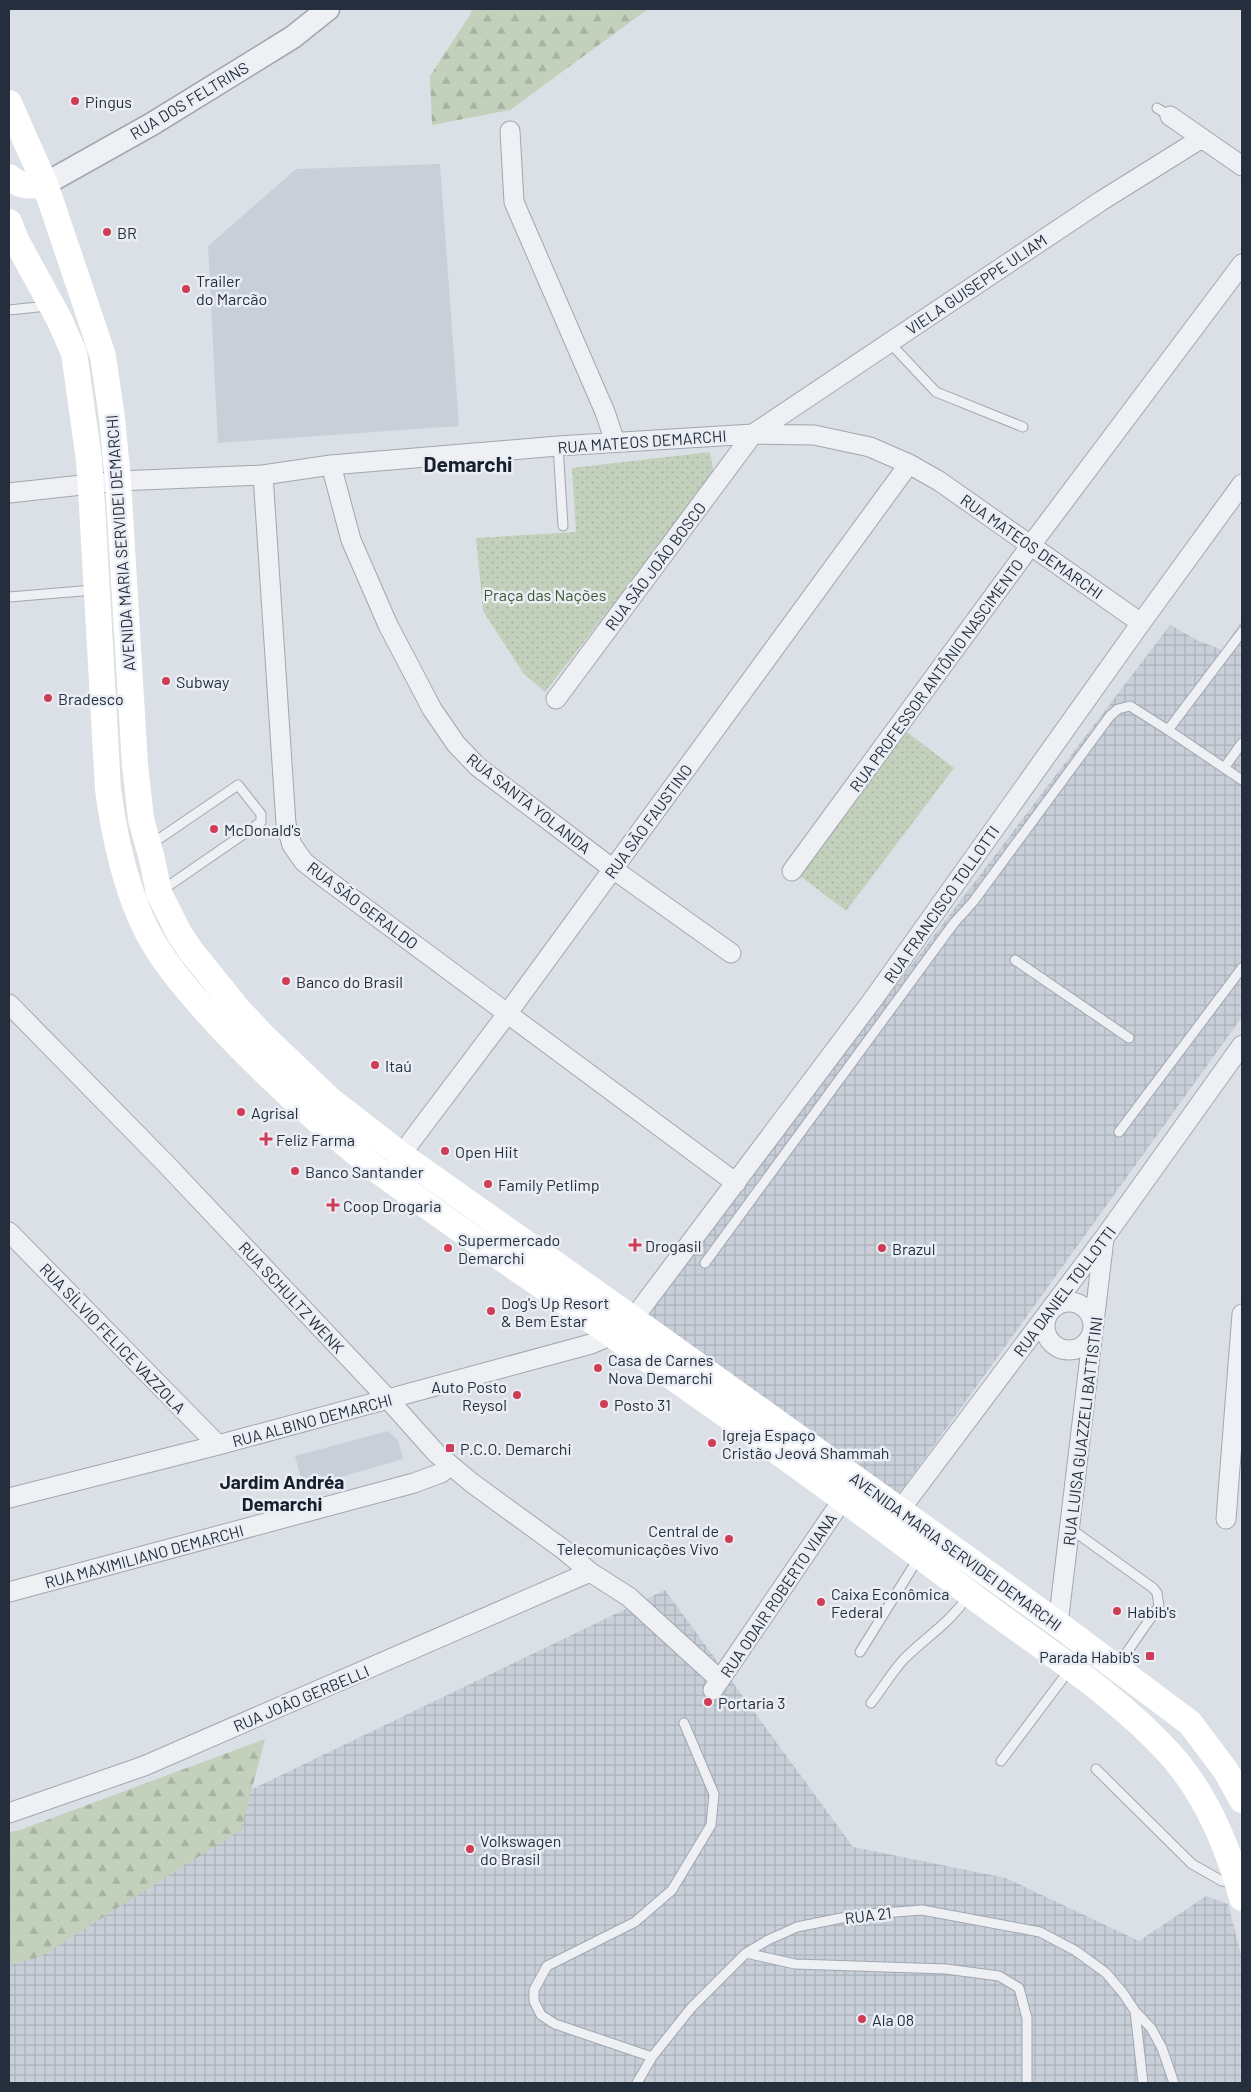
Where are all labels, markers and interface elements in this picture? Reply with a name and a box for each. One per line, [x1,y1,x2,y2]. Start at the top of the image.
street label: RUA DOS FELTRINS [126,57,252,143]
place label: Pingus [85,92,132,111]
marker: Pingus [69,95,81,107]
place label: BR [117,223,137,242]
marker: BR [101,226,113,238]
street label: VIELA GUISEPPE ULIAM [902,230,1050,338]
place label: Trailer do Marcão [196,271,267,308]
marker: Trailer do Marcão [180,283,192,295]
street label: AVENIDA MARIA SERVIDEI DEMARCHI [102,414,138,672]
street label: RUA MATEOS DEMARCHI [557,426,727,456]
district label: Demarchi [424,451,512,476]
street label: RUA MATEOS DEMARCHI [957,490,1107,602]
street label: RUA SÃO JOÃO BOSCO [601,498,709,634]
street label: RUA PROFESSOR ANTÔNIO NASCIMENTO [845,555,1027,795]
park label: Praça das Nações [484,585,606,604]
place label: Subway [176,672,230,691]
marker: Subway [160,675,172,687]
place label: Bradesco [58,689,124,708]
marker: Bradesco [42,692,54,704]
street label: RUA SANTA YOLANDA [463,749,595,857]
street label: RUA SÃO FAUSTINO [600,760,696,882]
place label: McDonald's [224,820,301,839]
street label: RUA FRANCISCO TOLLOTTI [879,822,1003,986]
marker: McDonald's [208,823,220,835]
street label: RUA SÃO GERALDO [304,857,422,953]
place label: Banco do Brasil [296,972,403,991]
marker: Banco do Brasil [280,975,292,987]
place label: Itaú [385,1056,412,1075]
marker: Itaú [369,1059,381,1071]
place label: Agrisal [251,1103,298,1122]
marker: Agrisal [235,1106,247,1118]
place label: Feliz Farma [276,1130,355,1149]
marker: Feliz Farma [260,1133,272,1145]
place label: Open Hiit [455,1142,518,1161]
marker: Open Hiit [439,1145,451,1157]
place label: Banco Santander [305,1162,424,1181]
marker: Banco Santander [289,1165,301,1177]
place label: Family Petlimp [498,1175,600,1194]
marker: Family Petlimp [482,1178,494,1190]
place label: Coop Drogaria [343,1196,441,1215]
marker: Coop Drogaria [327,1199,339,1211]
street label: RUA DANIEL TOLLOTTI [1009,1222,1119,1360]
place label: Supermercado Demarchi [458,1230,560,1267]
place label: Drogasil [645,1236,702,1255]
street label: RUA SCHULTZ WENK [235,1237,349,1357]
marker: Drogasil [629,1239,641,1251]
place label: Brazul [892,1239,935,1258]
marker: Supermercado Demarchi [442,1242,454,1254]
marker: Brazul [876,1242,888,1254]
street label: RUA SÍLVIO FELICE VAZZOLA [36,1259,190,1417]
place label: Dog's Up Resort & Bem Estar [501,1293,609,1330]
marker: Dog's Up Resort & Bem Estar [485,1305,497,1317]
street label: RUA LUISA GUAZZELI BATTISTINI [1059,1315,1105,1547]
place label: Casa de Carnes Nova Demarchi [608,1350,714,1387]
marker: Casa de Carnes Nova Demarchi [592,1362,604,1374]
place label: Auto Posto Reysol [431,1377,507,1414]
marker: Auto Posto Reysol [511,1389,523,1401]
street label: RUA ALBINO DEMARCHI [230,1390,394,1450]
place label: Posto 31 [614,1395,671,1414]
marker: Posto 31 [598,1398,610,1410]
place label: Igreja Espaço Cristão Jeová Shammah [722,1425,889,1462]
marker: Igreja Espaço Cristão Jeová Shammah [706,1437,718,1449]
place label: P.C.O. Demarchi [460,1439,572,1458]
marker: P.C.O. Demarchi [444,1442,456,1454]
street label: AVENIDA MARIA SERVIDEI DEMARCHI [846,1468,1066,1634]
district label: Jardim Andréa Demarchi [220,1470,344,1515]
street label: RUA ODAIR ROBERTO VIANA [716,1509,840,1681]
street label: RUA MAXIMILIANO DEMARCHI [43,1520,245,1592]
place label: Central de Telecomunicações Vivo [557,1521,719,1558]
marker: Central de Telecomunicações Vivo [723,1533,735,1545]
place label: Caixa Econômica Federal [831,1584,949,1621]
marker: Caixa Econômica Federal [815,1596,827,1608]
place label: Habib's [1127,1602,1176,1621]
marker: Habib's [1111,1605,1123,1617]
place label: Parada Habib's [1039,1647,1140,1666]
marker: Parada Habib's [1144,1650,1156,1662]
street label: RUA JOÃO GERBELLI [230,1661,372,1735]
place label: Portaria 3 [718,1693,785,1712]
marker: Portaria 3 [702,1696,714,1708]
place label: Volkswagen do Brasil [480,1831,561,1868]
marker: Volkswagen do Brasil [464,1843,476,1855]
street label: RUA 21 [844,1903,892,1927]
place label: Ala 08 [872,2010,914,2029]
marker: Ala 08 [856,2013,868,2025]

